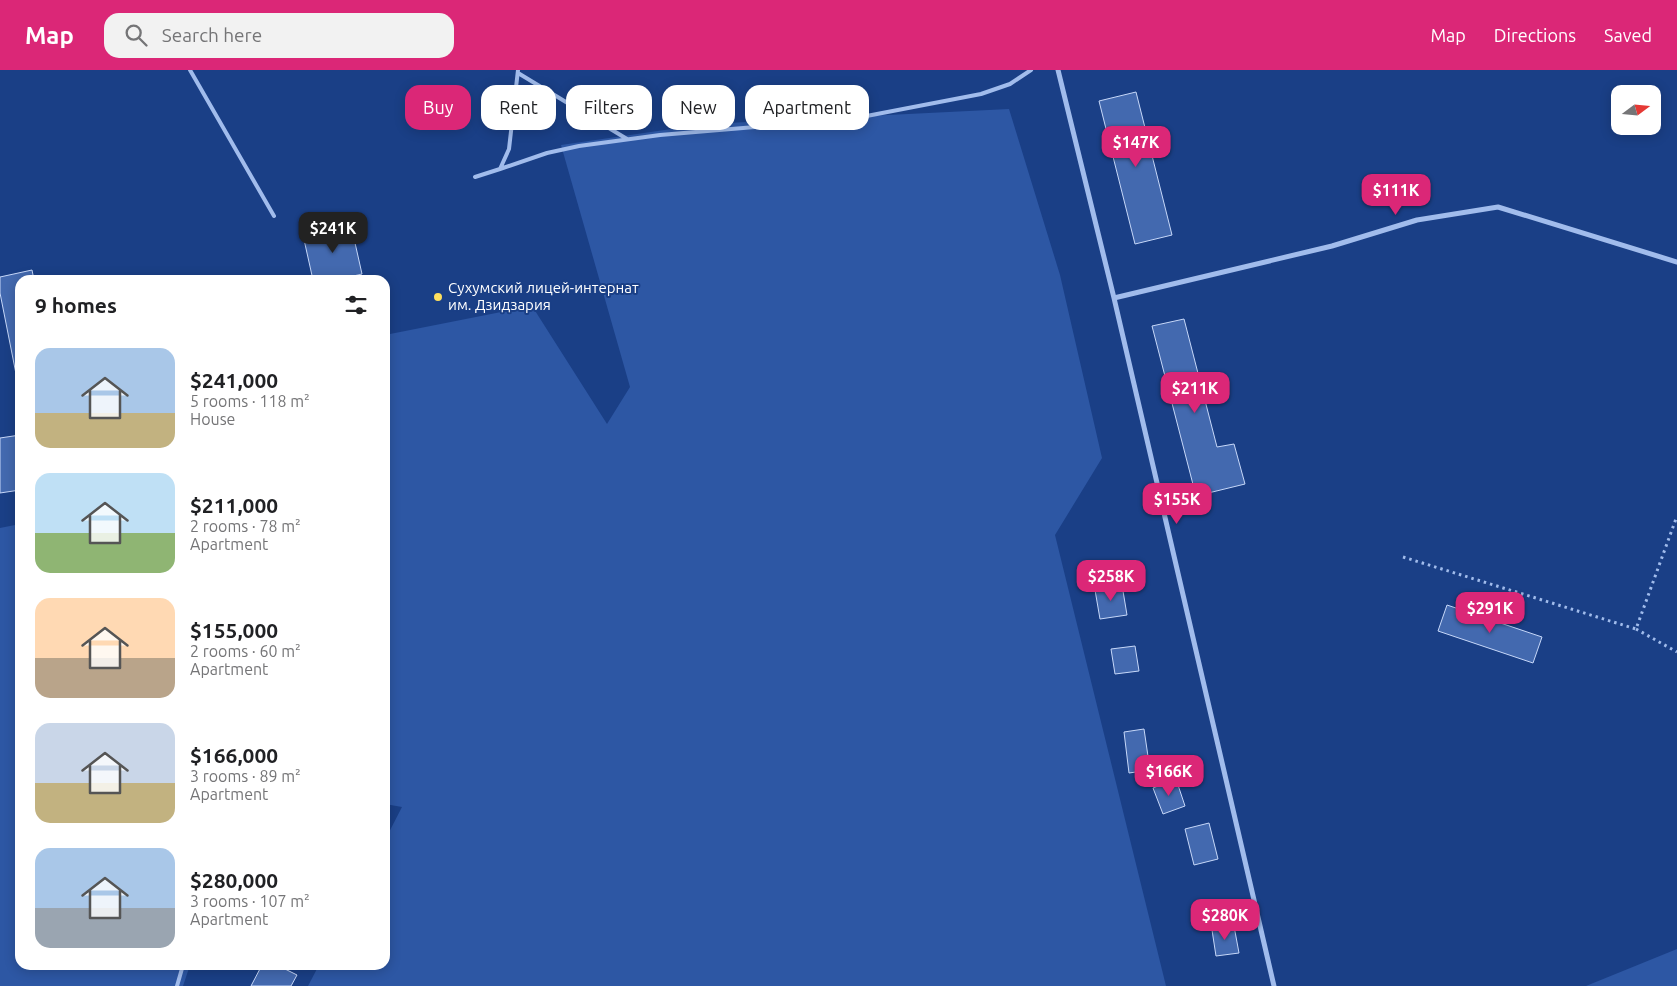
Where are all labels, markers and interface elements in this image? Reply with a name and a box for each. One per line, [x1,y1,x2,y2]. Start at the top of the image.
search box [104,13,454,58]
icon: search [122,21,150,49]
text: Map [25,22,74,49]
text: Search here [162,24,262,46]
text: Map [1430,25,1466,45]
text: Directions [1494,25,1576,45]
text: Saved [1604,25,1652,45]
chip: Buy [405,85,471,130]
chip: Rent [481,85,556,130]
chip: Filters [566,85,652,130]
chip: New [662,85,735,130]
chip: Apartment [745,85,869,130]
north arrow [1611,85,1661,135]
map controls [1611,85,1661,135]
pin: $147K [1101,126,1171,168]
text: $147K [1113,133,1159,151]
pin: $111K [1361,174,1431,216]
text: $111K [1373,181,1419,199]
pin: $241K [298,212,368,254]
text: $241K [310,219,356,237]
place label: Сухумский лицей-интернат им. Дзидзария [448,279,639,313]
icon: filters [342,291,370,319]
marker: Сухумский лицей-интернат им. Дзидзария [432,291,444,303]
text: 9 homes [35,293,117,317]
icon: home [75,368,135,428]
text: $241,000 [190,368,278,392]
pin: $211K [1160,372,1230,414]
text: $211K [1172,379,1218,397]
text: 5 rooms · 118 m² [190,392,310,410]
text: House [190,410,235,428]
pin: $155K [1142,482,1212,525]
text: $155K [1154,490,1200,508]
icon: home [75,493,135,553]
text: $211,000 [190,493,278,517]
text: 2 rooms · 78 m² [190,517,301,535]
text: Apartment [190,535,268,553]
pin: $258K [1076,560,1146,602]
text: $258K [1088,567,1134,585]
pin: $291K [1455,592,1525,634]
text: $291K [1467,599,1513,617]
icon: home [75,618,135,678]
text: $155,000 [190,618,278,642]
text: 2 rooms · 60 m² [190,642,301,660]
text: Apartment [190,660,268,678]
icon: home [75,743,135,803]
text: $166,000 [190,743,278,767]
pin: $166K [1134,754,1204,797]
text: $166K [1146,762,1192,780]
text: 3 rooms · 89 m² [190,767,301,785]
text: Apartment [190,785,268,803]
icon: home [75,868,135,928]
text: $280,000 [190,868,278,892]
text: 3 rooms · 107 m² [190,892,310,910]
pin: $280K [1190,898,1260,941]
text: $280K [1202,906,1248,924]
text: Apartment [190,910,268,928]

